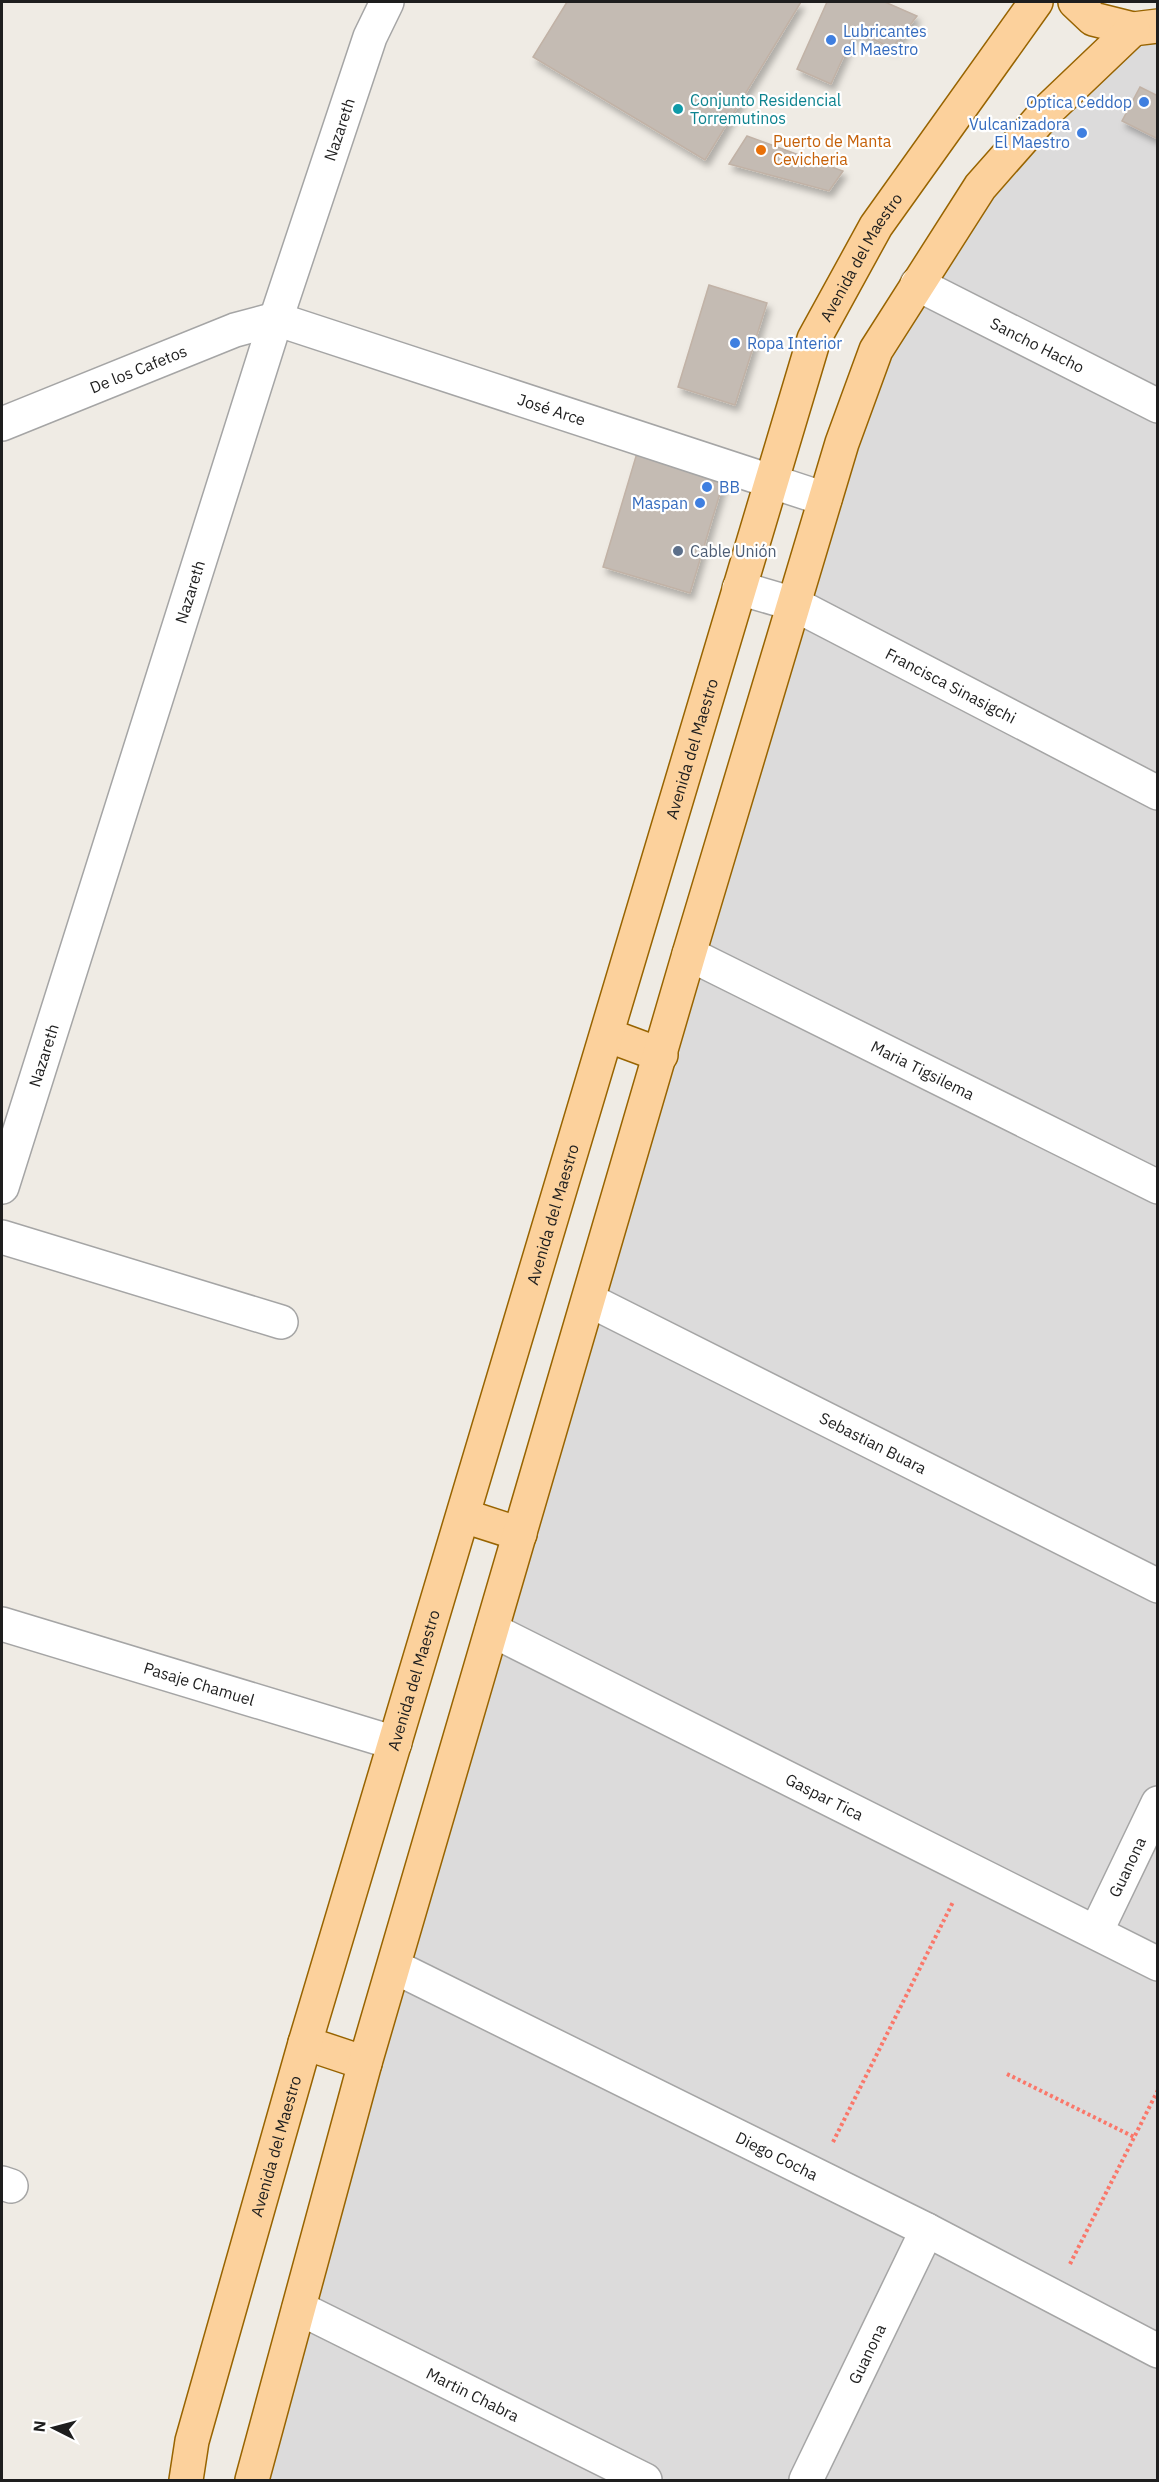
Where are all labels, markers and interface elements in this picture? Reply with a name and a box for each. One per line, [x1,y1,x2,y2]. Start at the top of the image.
place label: Lubricantes el Maestro [843,21,927,59]
marker: Lubricantes el Maestro [824,33,838,47]
place label: Conjunto Residencial Torremutinos [690,90,841,128]
place label: Optica Ceddop [1026,92,1132,112]
street label: Nazareth [319,95,359,164]
marker: Optica Ceddop [1137,95,1151,109]
marker: Conjunto Residencial Torremutinos [671,102,685,116]
place label: Vulcanizadora El Maestro [969,114,1070,152]
marker: Vulcanizadora El Maestro [1075,126,1089,140]
place label: Puerto de Manta Cevicheria [773,131,892,169]
marker: Puerto de Manta Cevicheria [754,143,768,157]
street label: Avenida del Maestro [816,189,907,325]
street label: Sancho Hacho [987,313,1088,377]
place label: Ropa Interior [747,333,842,353]
marker: Ropa Interior [728,336,742,350]
street label: De los Cafetos [87,340,190,398]
street label: José Arce [515,389,588,430]
place label: BB [719,477,740,497]
marker: BB [700,480,714,494]
place label: Maspan [632,493,688,513]
marker: Maspan [693,496,707,510]
place label: Cable Unión [690,541,777,561]
marker: Cable Unión [671,544,685,558]
street label: Nazareth [170,558,209,626]
street label: Francisca Sinasigchi [882,643,1020,728]
street label: Avenida del Maestro [661,676,722,821]
street label: Nazareth [24,1021,63,1089]
street label: Maria Tigsilema [868,1036,978,1104]
street label: Avenida del Maestro [522,1142,583,1287]
street label: Sebastian Buara [816,1408,930,1478]
street label: Avenida del Maestro [383,1607,444,1753]
street label: Pasaje Chamuel [141,1657,257,1710]
street label: Gaspar Tica [782,1769,867,1825]
street label: Guanona [1104,1833,1150,1900]
street label: Avenida del Maestro [246,2073,305,2219]
street label: Diego Cocha [732,2127,822,2185]
street label: Guanona [844,2320,890,2387]
street label: Martin Chabra [423,2363,523,2426]
north arrow [24,2398,84,2458]
text: N [29,2420,50,2433]

